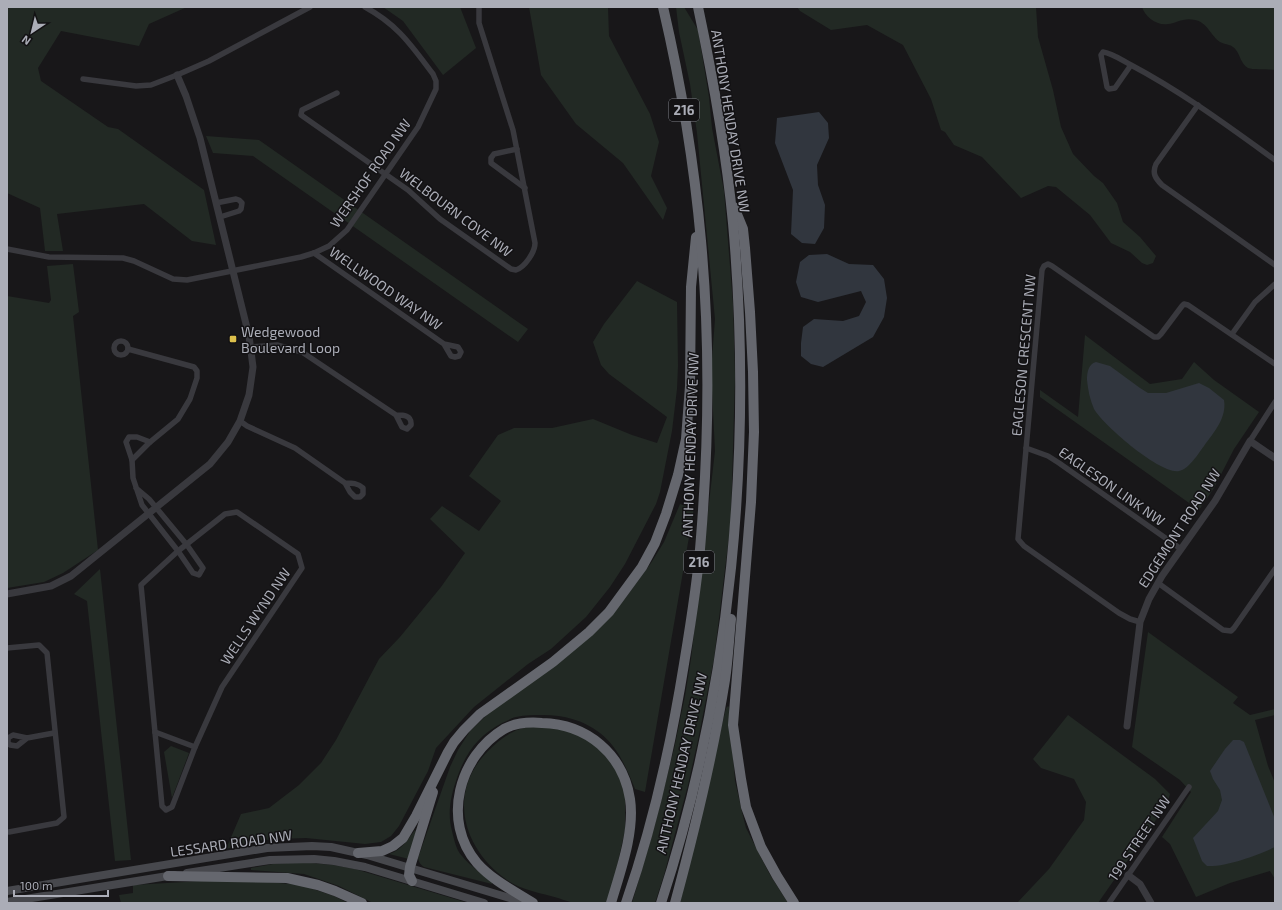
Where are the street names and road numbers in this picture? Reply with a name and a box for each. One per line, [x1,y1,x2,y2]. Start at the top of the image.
street label: ANTHONY HENDAY DRIVE NW [708,28,754,214]
road number: 216 [669,99,699,121]
street label: WERSHOF ROAD NW [326,115,414,231]
street label: WELBOURN COVE NW [396,164,516,260]
street label: WELLWOOD WAY NW [326,243,446,333]
street label: EAGLESON CRESCENT NW [1007,273,1039,437]
street label: ANTHONY HENDAY DRIVE NW [678,352,702,538]
street label: EAGLESON LINK NW [1056,443,1168,529]
street label: EDGEMONT ROAD NW [1134,465,1224,591]
road number: 216 [684,551,714,573]
street label: WELLS WYND NW [216,564,294,668]
street label: ANTHONY HENDAY DRIVE NW [652,671,710,855]
street label: 199 STREET NW [1104,792,1174,884]
street label: LESSARD ROAD NW [169,826,293,860]

